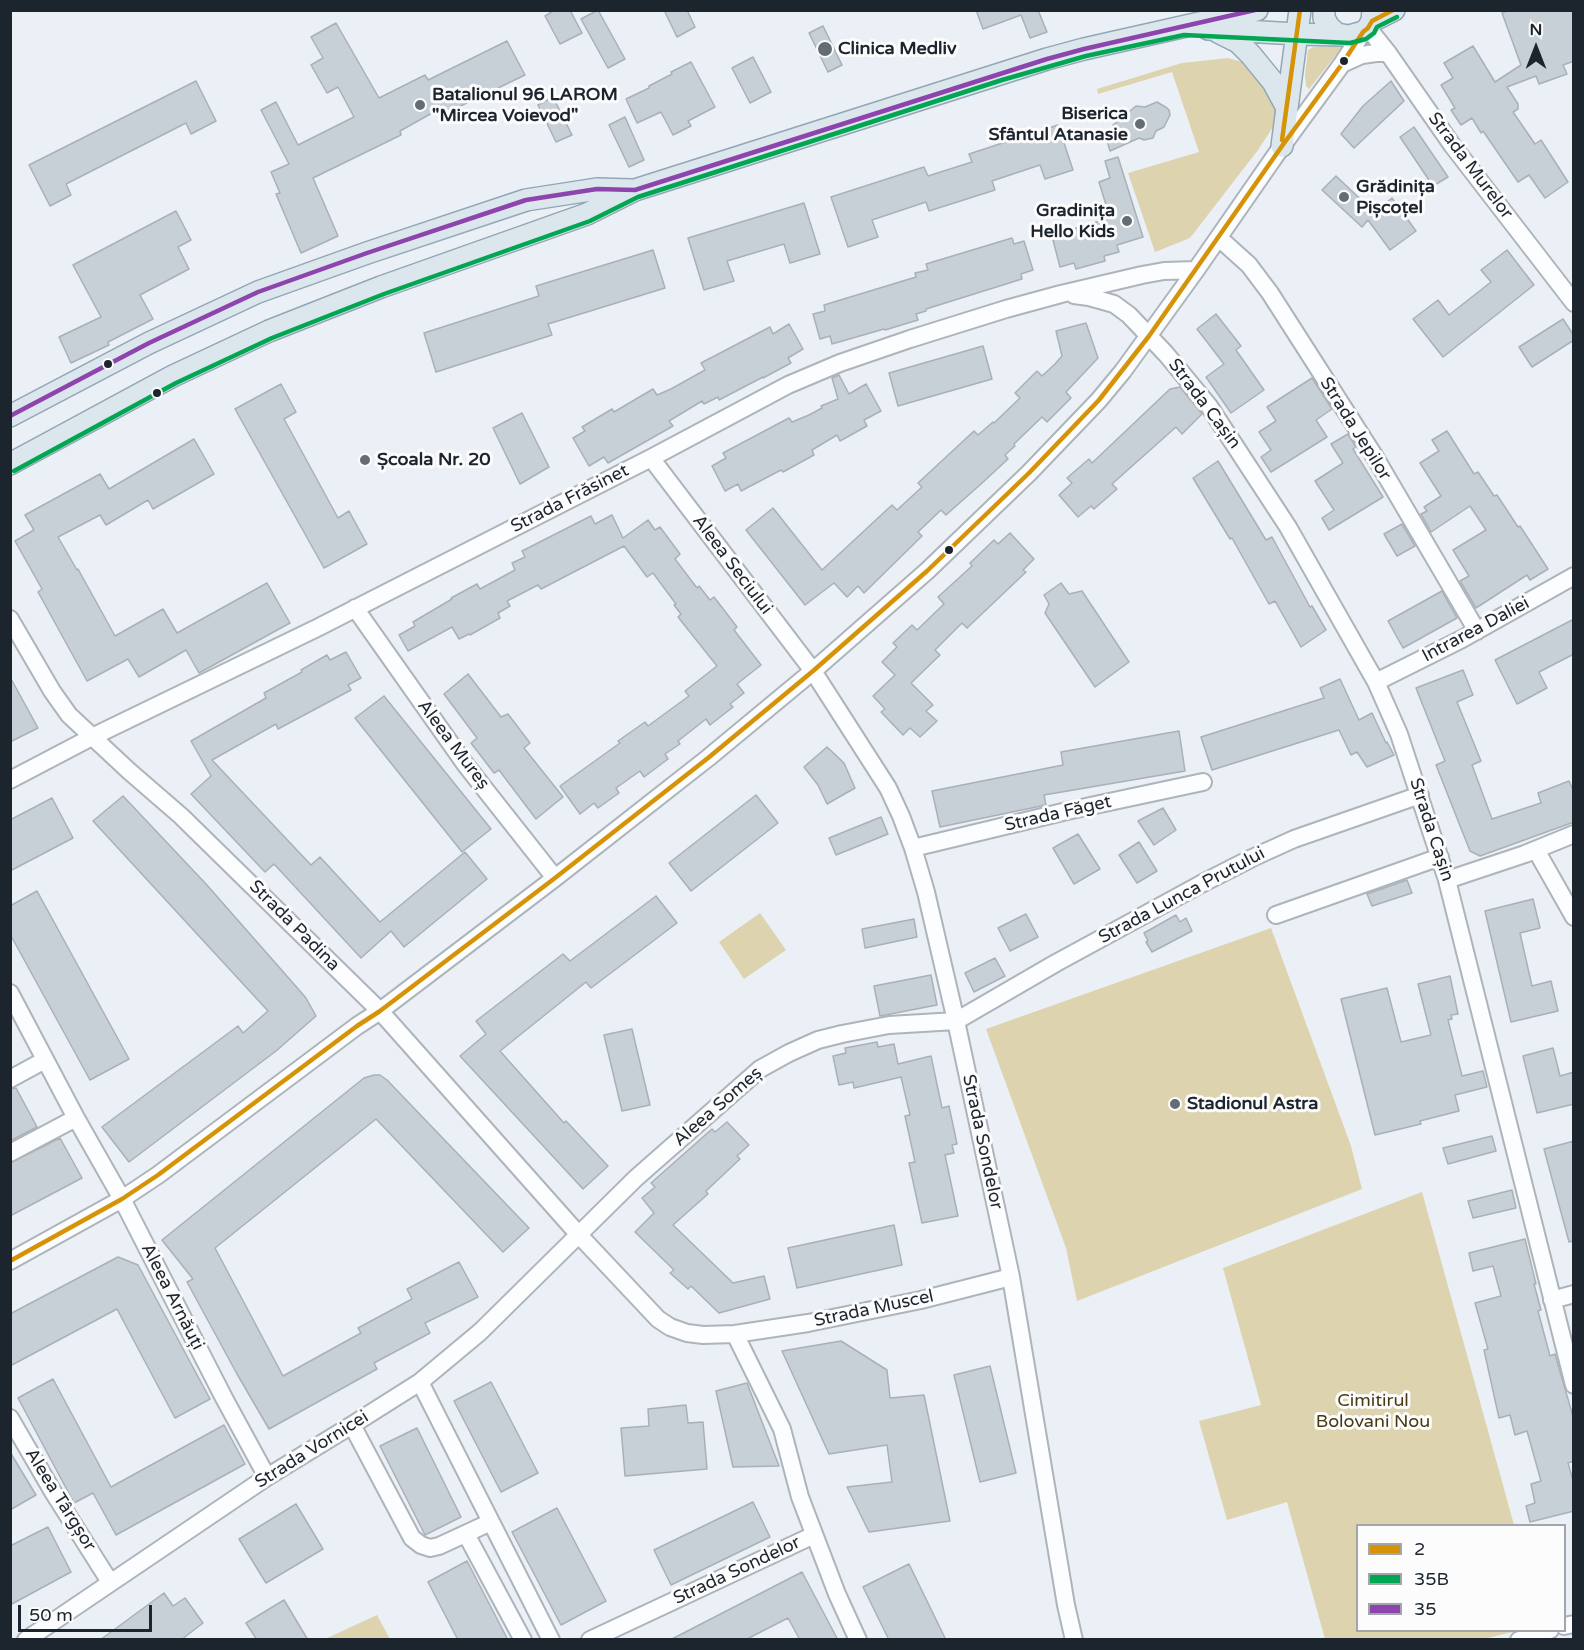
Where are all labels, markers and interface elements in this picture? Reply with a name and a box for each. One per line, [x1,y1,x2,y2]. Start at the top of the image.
north arrow [1506,18,1566,78]
text: N [1530,20,1542,40]
place label: Clinica Medliv [838,38,956,60]
marker: Clinica Medliv [816,40,834,58]
unlabelled marker [1338,55,1350,67]
place label: Batalionul 96 LAROM "Mircea Voievod" [432,84,618,127]
marker: Batalionul 96 LAROM "Mircea Voievod" [413,98,427,112]
place label: Biserica Sfântul Atanasie [989,103,1128,146]
street label: Strada Murelor [1423,108,1517,224]
marker: Biserica Sfântul Atanasie [1133,117,1147,131]
place label: Grădinița Pișcoțel [1356,176,1435,219]
marker: Grădinița Pișcoțel [1337,190,1351,204]
place label: Gradinița Hello Kids [1030,200,1115,242]
marker: Gradinița Hello Kids [1120,214,1134,228]
street label: Strada Cașin [1163,355,1245,453]
unlabelled marker [102,358,114,370]
street label: Strada Jepilor [1315,373,1395,485]
unlabelled marker [151,387,163,399]
place label: Școala Nr. 20 [377,449,491,471]
marker: Școala Nr. 20 [358,453,372,467]
street label: Strada Frăsinet [507,460,633,538]
street label: Aleea Seciului [688,511,776,619]
unlabelled marker [943,544,955,556]
street label: Intrarea Daliei [1419,593,1533,667]
street label: Aleea Mureș [412,696,494,794]
street label: Strada Cașin [1404,776,1458,884]
street label: Strada Făget [1003,791,1113,837]
street label: Strada Lunca Prutului [1095,843,1269,949]
street label: Strada Padina [244,876,344,976]
street label: Aleea Someș [669,1063,767,1151]
street label: Strada Sondelor [957,1072,1007,1212]
place label: Stadionul Astra [1187,1093,1318,1115]
marker: Stadionul Astra [1168,1097,1182,1111]
street label: Aleea Arnăuți [136,1240,208,1354]
street label: Strada Muscel [812,1286,936,1332]
park label: Cimitirul Bolovani Nou [1316,1390,1430,1432]
street label: Strada Vornicei [251,1406,373,1494]
street label: Aleea Târgșor [20,1445,100,1555]
legend [1356,1524,1566,1632]
street label: Strada Sondelor [670,1532,804,1610]
text: 2 [1414,1538,1425,1560]
text: 35B [1414,1568,1449,1590]
scale bar [21,1593,154,1631]
text: 35 [1414,1598,1437,1620]
text: 50 m [29,1604,73,1626]

